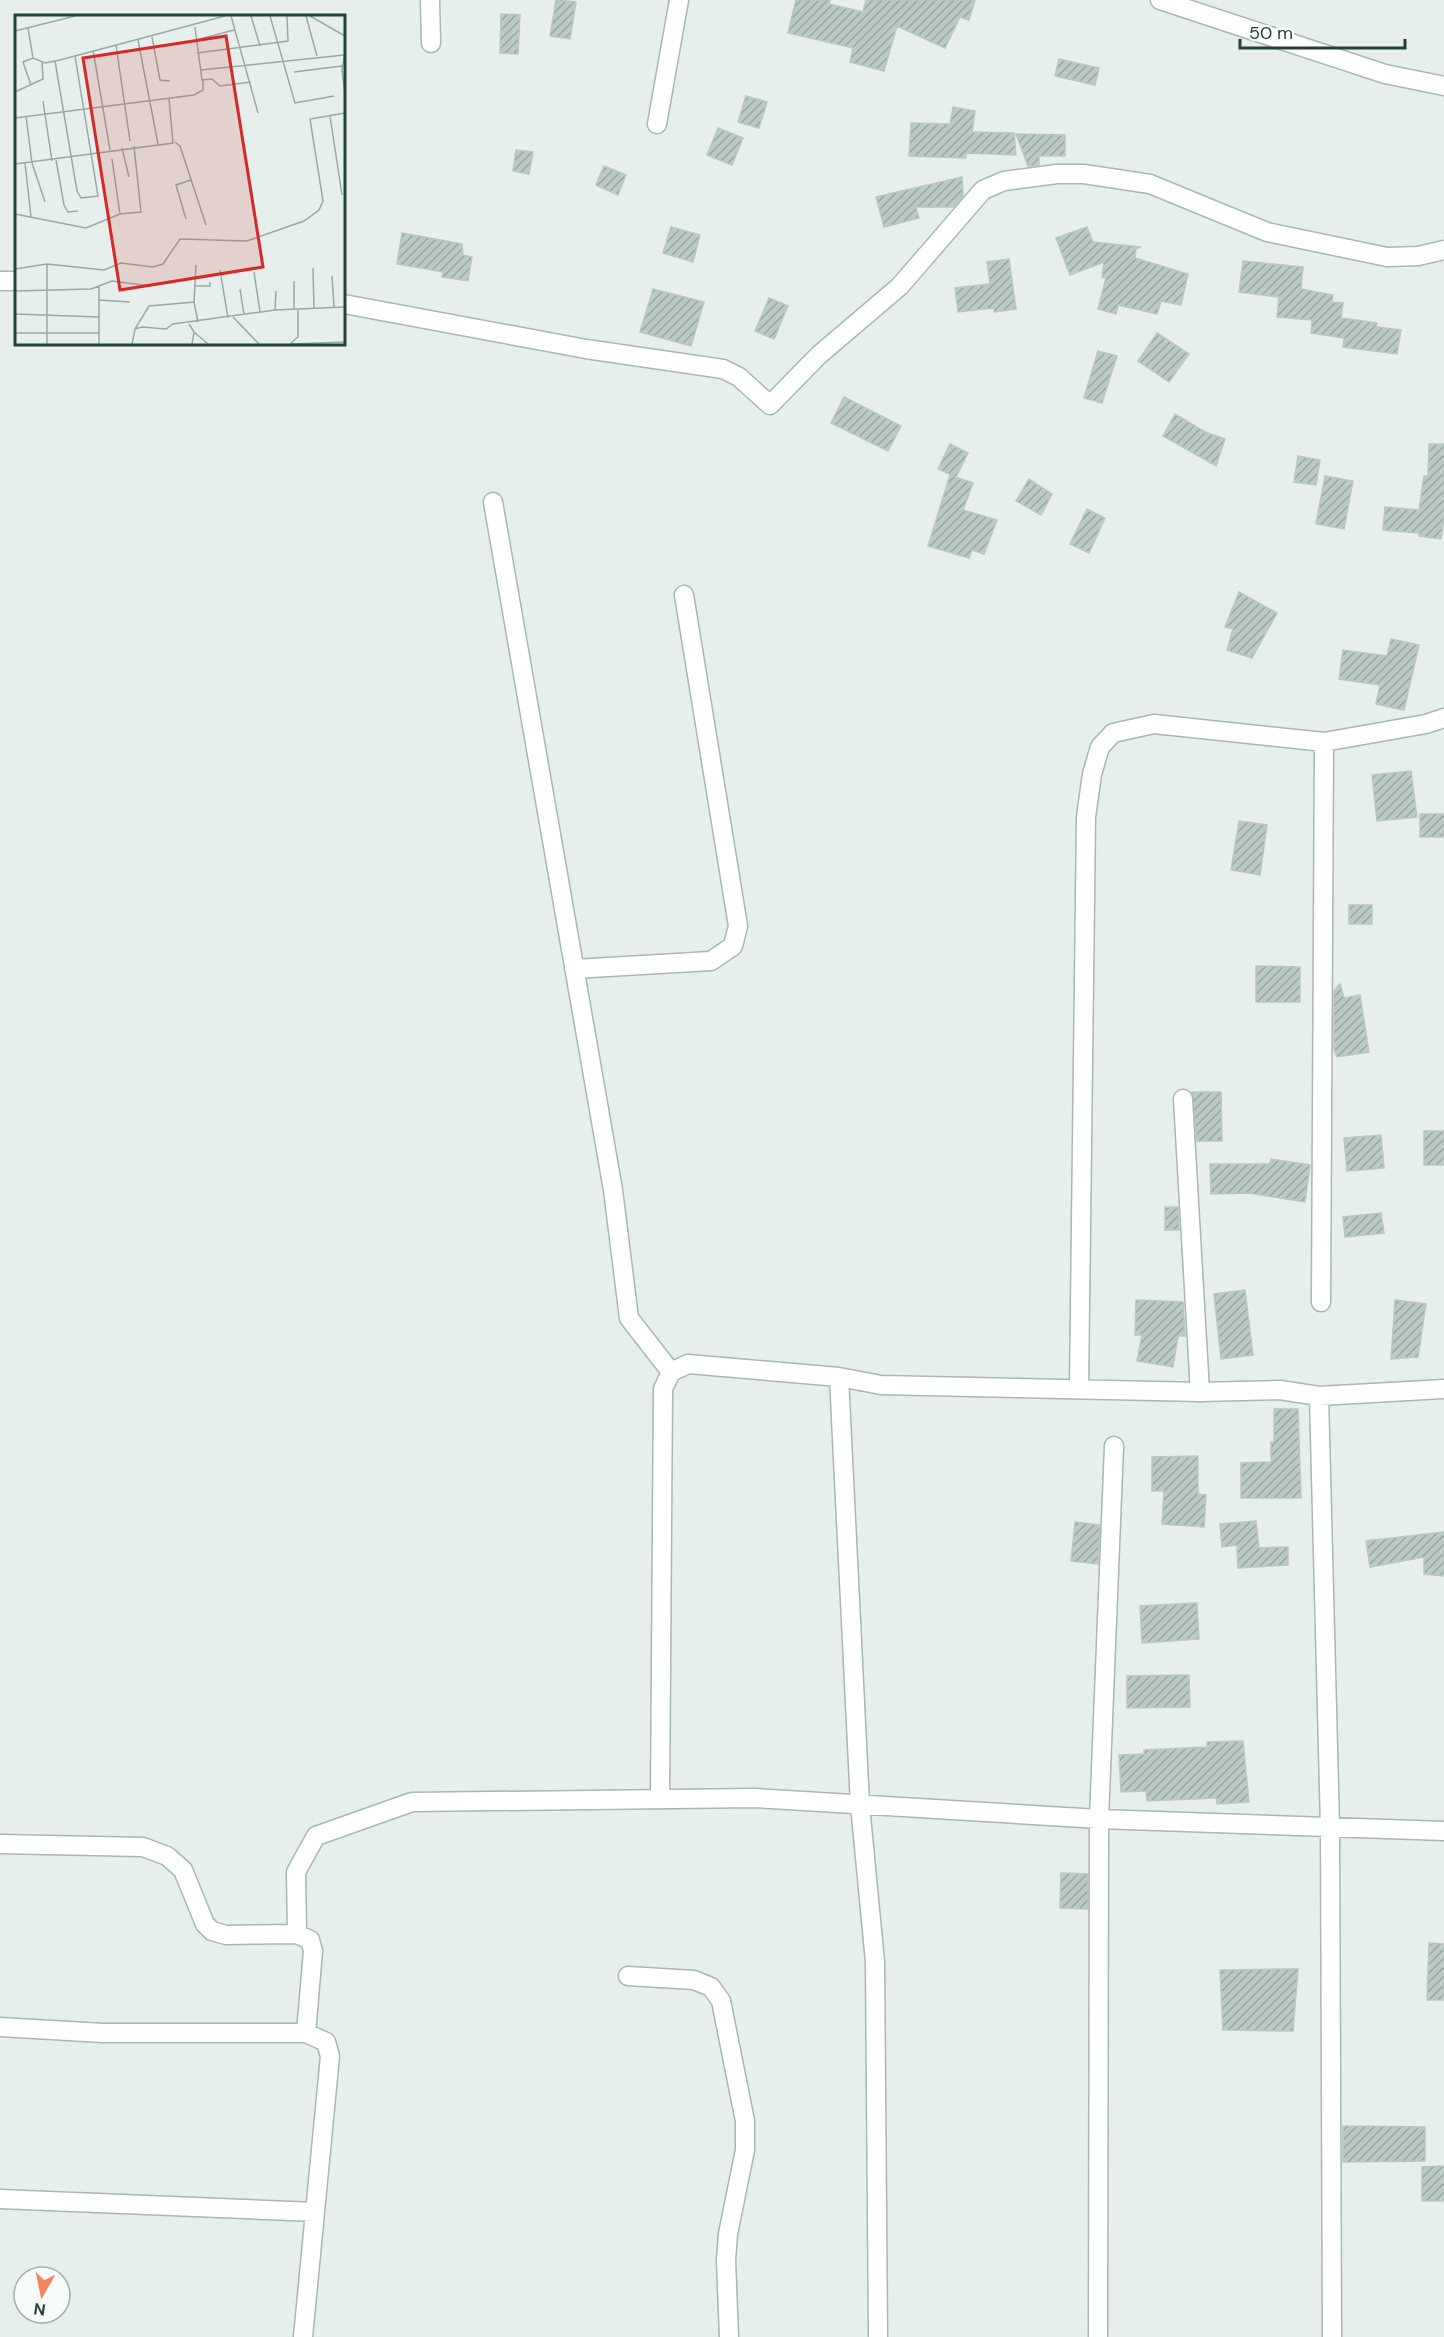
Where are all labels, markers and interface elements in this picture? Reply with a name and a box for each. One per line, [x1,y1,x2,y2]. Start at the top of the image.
scale bar [1240,12,1405,50]
inset map [15,15,345,345]
text: 50 m [1249,21,1293,45]
north arrow [12,2265,72,2325]
text: N [32,2298,47,2321]

